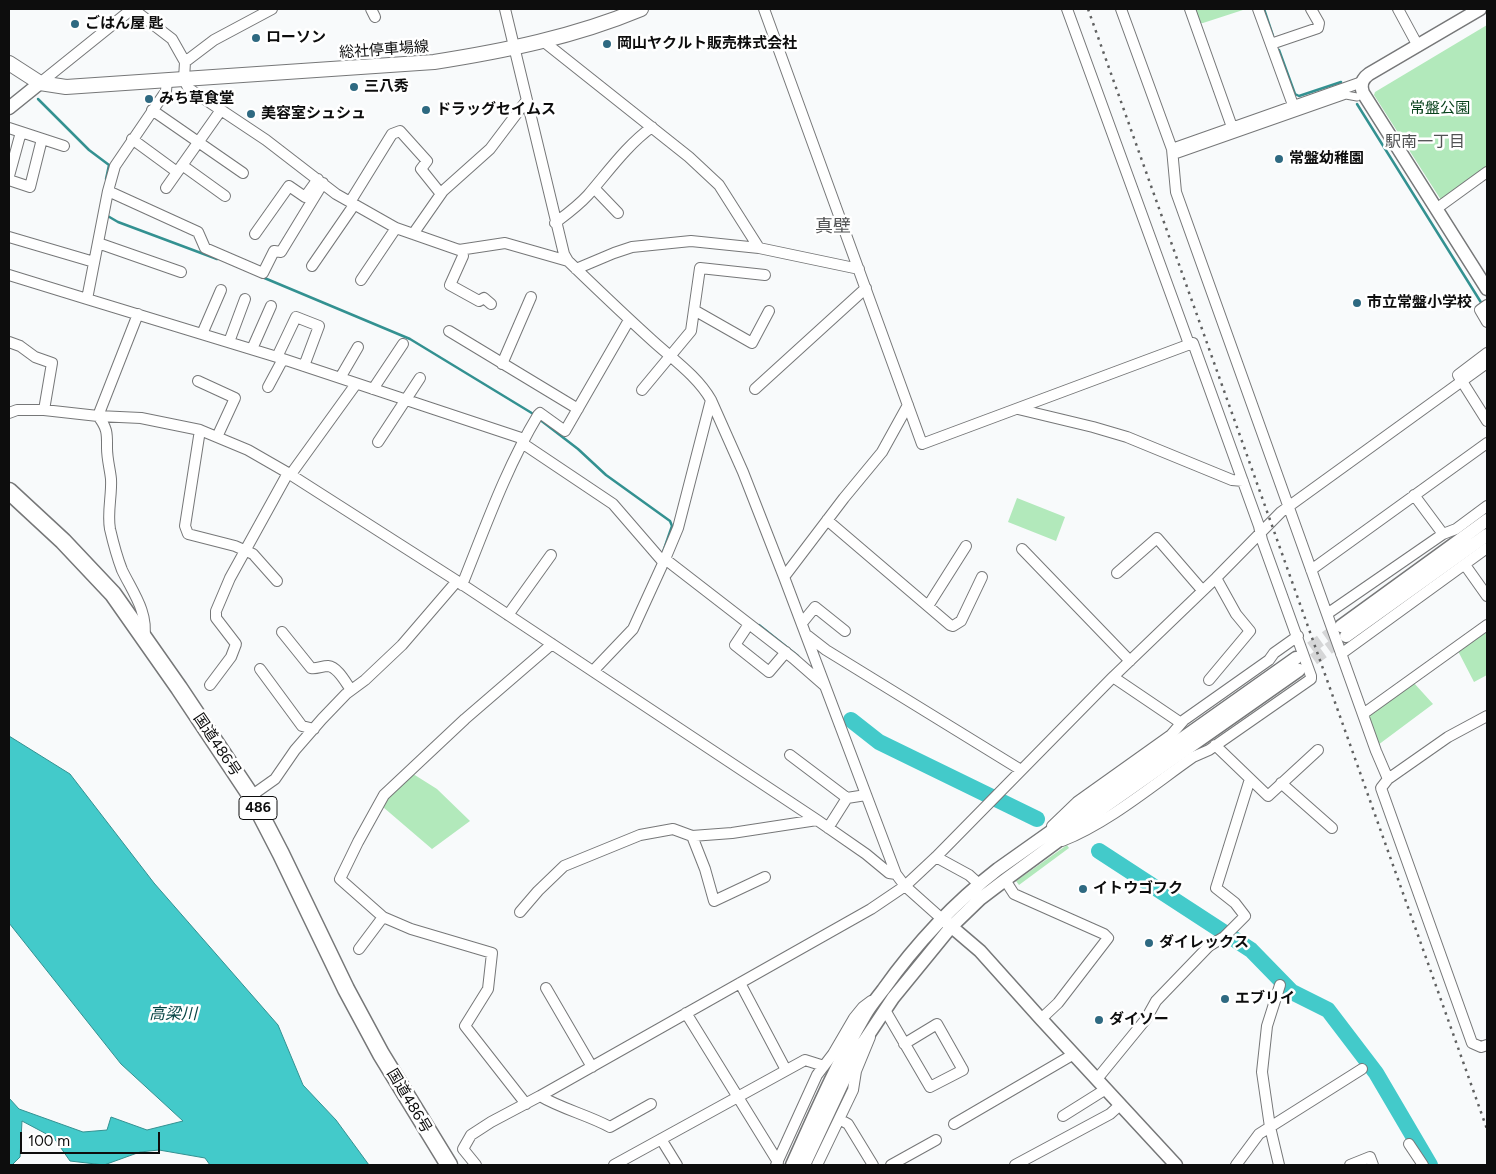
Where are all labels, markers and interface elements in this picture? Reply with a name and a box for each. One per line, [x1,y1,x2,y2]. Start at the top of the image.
place label: ごはん屋 匙 [85,15,164,33]
marker: ごはん屋 匙 [69,18,81,30]
place label: ローソン [266,29,326,47]
marker: ローソン [250,32,262,44]
place label: 岡山ヤクルト販売株式会社 [617,35,797,53]
street label: 総社停車場線 [338,38,430,62]
marker: 岡山ヤクルト販売株式会社 [601,38,613,50]
place label: 三八秀 [364,78,409,96]
marker: 三八秀 [348,81,360,93]
place label: みち草食堂 [159,90,234,108]
marker: みち草食堂 [143,93,155,105]
park label: 常盤公園 [1410,100,1470,118]
place label: ドラッグセイムス [436,101,556,119]
marker: ドラッグセイムス [420,104,432,116]
place label: 美容室シュシュ [261,105,366,123]
marker: 美容室シュシュ [245,108,257,120]
district label: 駅南一丁目 [1385,132,1465,152]
place label: 常盤幼稚園 [1289,150,1364,168]
marker: 常盤幼稚園 [1273,153,1285,165]
district label: 真壁 [815,216,851,238]
place label: 市立常盤小学校 [1367,294,1472,312]
marker: 市立常盤小学校 [1351,297,1363,309]
street label: 国道486号 [189,710,245,780]
road number: 486 [239,796,277,820]
place label: イトウゴフク [1093,880,1183,898]
marker: イトウゴフク [1077,883,1089,895]
place label: ダイレックス [1159,934,1249,952]
marker: ダイレックス [1143,937,1155,949]
place label: エブリイ [1235,990,1295,1008]
marker: エブリイ [1219,993,1231,1005]
water label: 高梁川 [149,1004,197,1024]
place label: ダイソー [1109,1011,1169,1029]
marker: ダイソー [1093,1014,1105,1026]
street label: 国道486号 [383,1066,435,1136]
scale bar [22,1122,162,1154]
text: 100 m [28,1132,70,1150]

